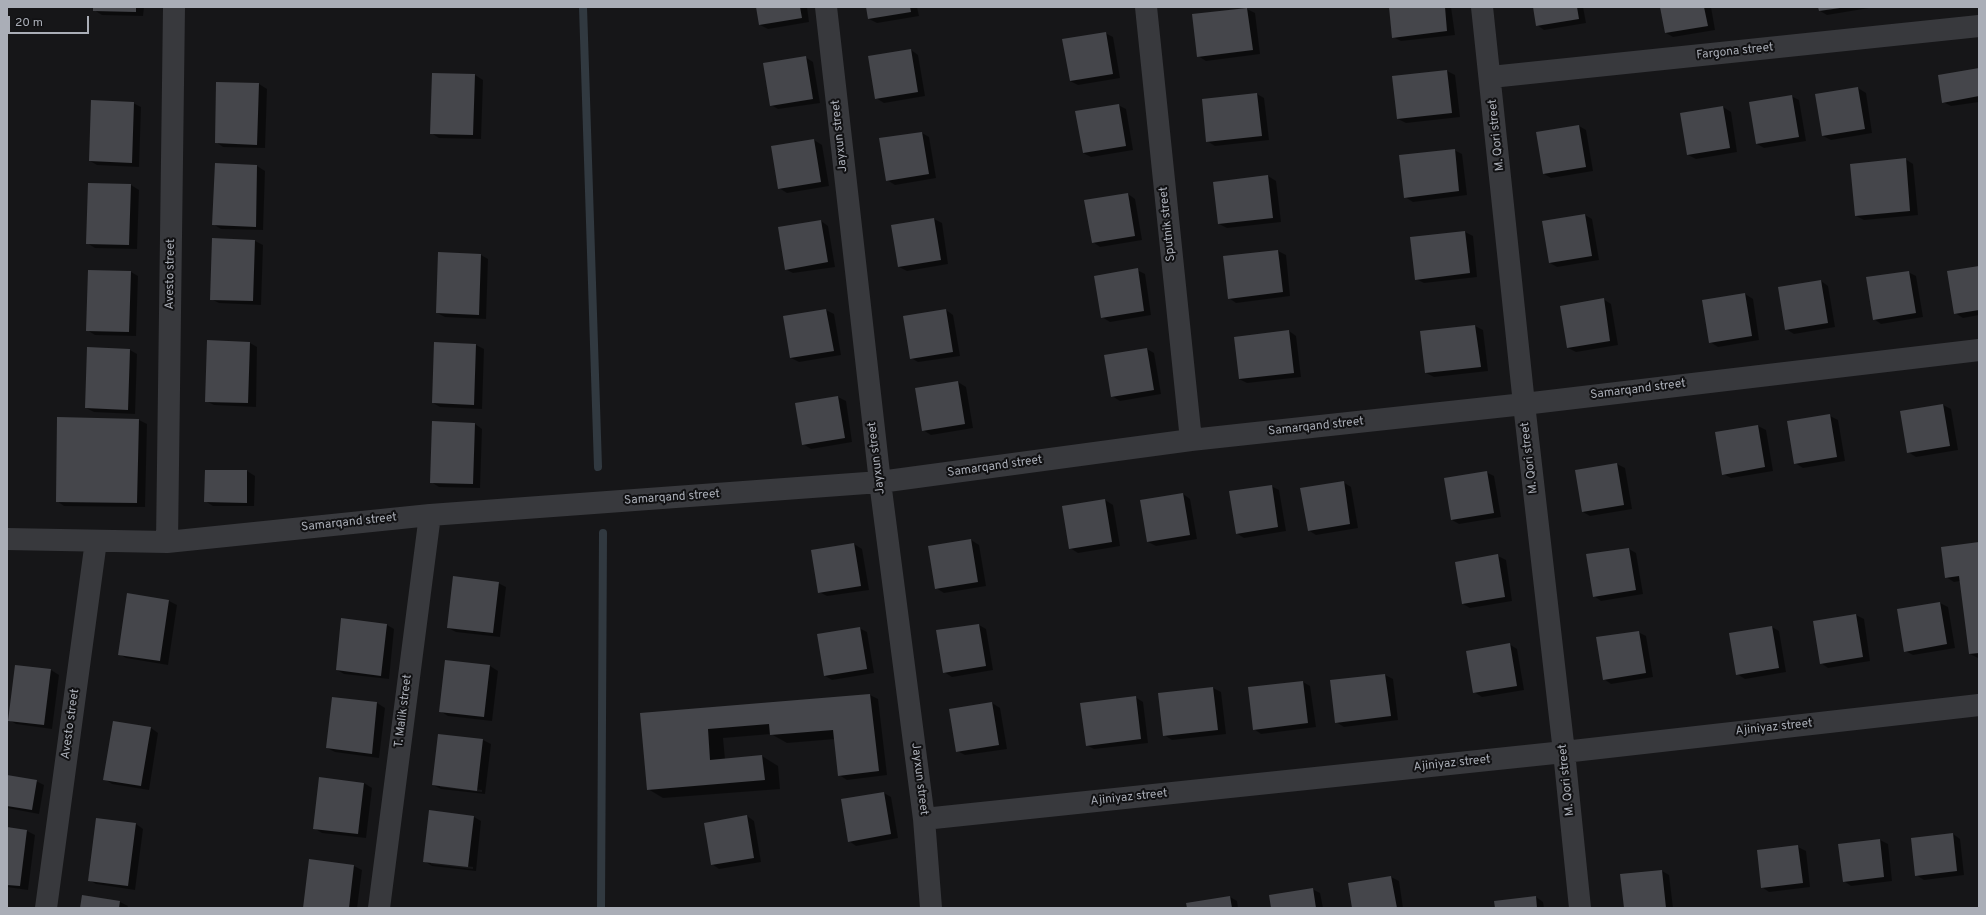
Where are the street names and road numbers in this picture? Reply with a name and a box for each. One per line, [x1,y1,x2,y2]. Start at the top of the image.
street label: Fargona street [1696,41,1774,63]
street label: M. Qori street [1486,98,1508,172]
street label: Jayxun street [829,99,851,173]
street label: Sputnik street [1157,186,1179,262]
street label: Avesto street [163,238,179,310]
street label: Samarqand street [1589,377,1687,403]
street label: Samarqand street [1268,415,1364,439]
street label: Jayxun street [865,421,889,495]
street label: M. Qori street [1518,421,1542,495]
street label: Samarqand street [946,453,1044,481]
street label: Samarqand street [624,487,720,509]
street label: Samarqand street [301,511,397,535]
street label: T. Malik street [392,674,416,748]
street label: Avesto street [59,688,83,760]
street label: Ajiniyaz street [1735,717,1813,739]
street label: Jayxun street [907,742,931,816]
street label: M. Qori street [1556,743,1578,817]
street label: Ajiniyaz street [1413,753,1491,775]
street label: Ajiniyaz street [1090,787,1168,809]

